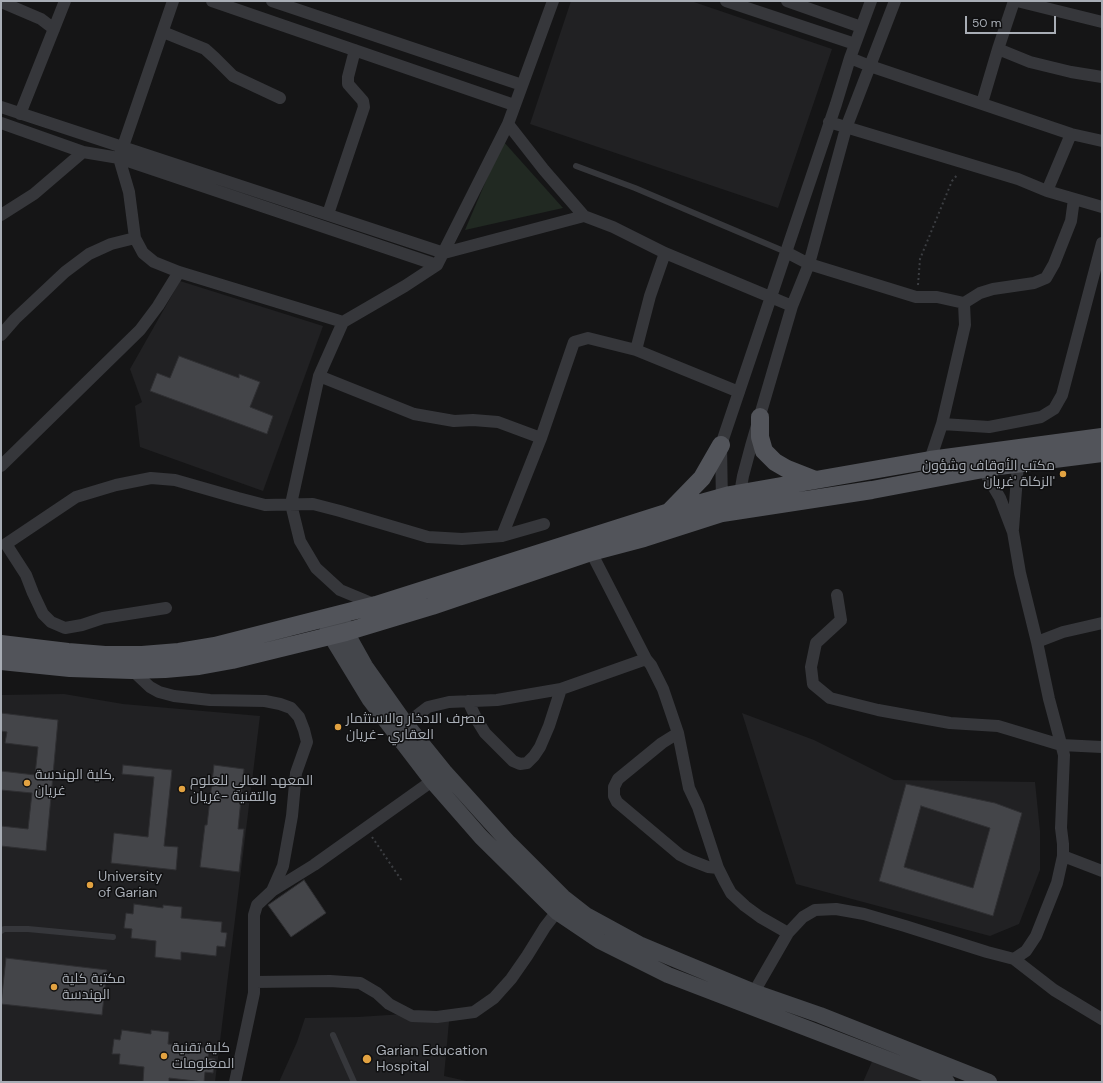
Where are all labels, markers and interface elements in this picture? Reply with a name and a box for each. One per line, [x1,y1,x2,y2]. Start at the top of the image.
scale bar [967,8,1058,34]
text: 50 m [972,15,1001,31]
place label: مكتب الأوقاف وشؤون الزكاة 'غريان' [922,458,1055,490]
marker: مكتب الأوقاف وشؤون الزكاة 'غريان' [1058,469,1068,479]
place label: مصرف الادخار والاستثمار العقاري -غريان [346,711,485,744]
marker: مصرف الادخار والاستثمار العقاري -غريان [333,722,343,732]
place label: كلية الهندسة, غريان [35,767,115,800]
place label: المعهد العالي للعلوم والتقنية -غريان [190,773,313,806]
marker: كلية الهندسة, غريان [22,778,32,788]
marker: المعهد العالي للعلوم والتقنية -غريان [177,784,187,794]
place label: University of Garian [98,869,162,902]
marker: University of Garian [85,880,95,890]
place label: مكتبة كلية الهندسة [62,971,126,1004]
marker: مكتبة كلية الهندسة [49,982,59,992]
place label: كلية تقنية المعلومات [172,1040,235,1072]
place label: Garian Education Hospital [376,1043,487,1076]
marker: كلية تقنية المعلومات [159,1051,169,1061]
marker: Garian Education Hospital [361,1053,373,1065]

